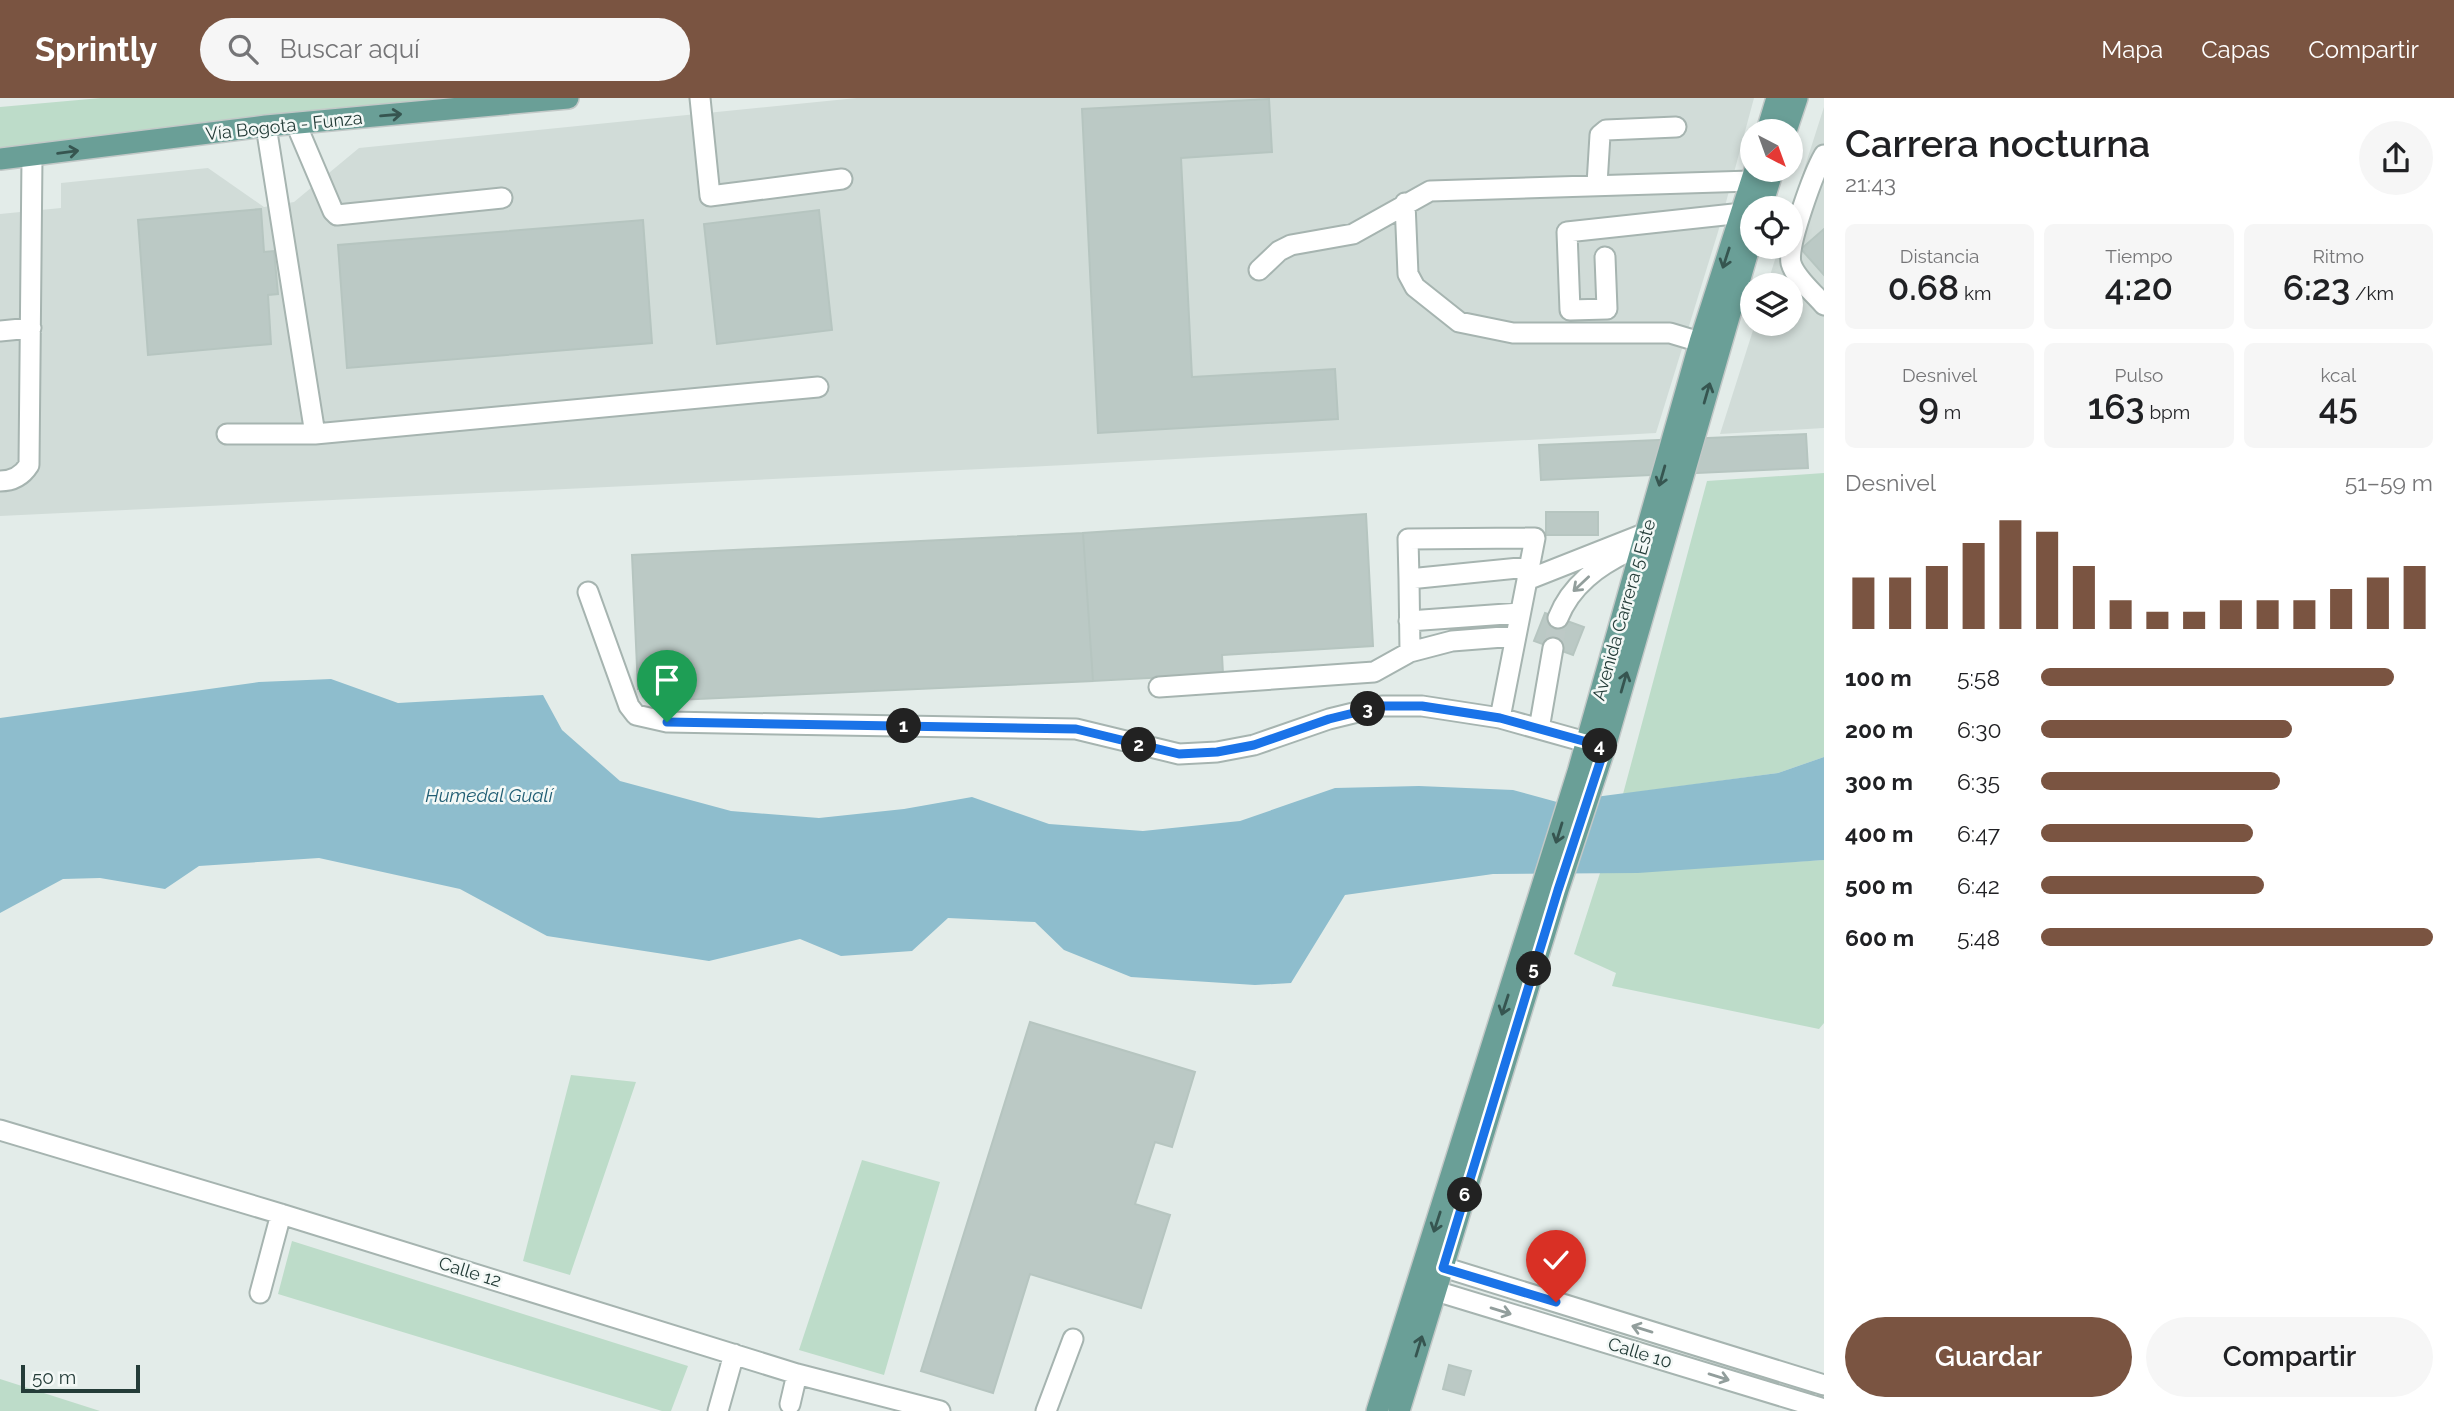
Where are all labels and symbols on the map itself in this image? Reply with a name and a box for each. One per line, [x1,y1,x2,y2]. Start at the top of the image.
street label: Vía Bogota - Funza [205,107,363,144]
one-way arrow [379,108,402,121]
north arrow [1740,119,1802,182]
one-way arrow [56,145,79,158]
one-way arrow [1719,247,1732,269]
one-way arrow [1701,382,1714,404]
one-way arrow [1654,465,1667,487]
street label: Avenida Carrera 5 Este [1588,516,1660,703]
one-way arrow [1572,575,1589,592]
pin [637,650,697,722]
one-way arrow [1618,671,1631,693]
pin: 3 [1350,692,1386,726]
pin: 1 [886,708,922,744]
pin: 2 [1122,728,1156,762]
pin: 4 [1582,728,1618,764]
water label: Humedal Gualí [425,784,555,806]
one-way arrow [1552,821,1565,843]
pin: 5 [1516,952,1552,986]
one-way arrow [1498,994,1510,1016]
pin: 6 [1448,1178,1482,1212]
one-way arrow [1429,1211,1442,1233]
pin [1526,1230,1586,1302]
street label: Calle 12 [436,1252,504,1291]
one-way arrow [1490,1305,1512,1318]
one-way arrow [1631,1322,1653,1335]
street label: Calle 10 [1606,1333,1675,1372]
one-way arrow [1414,1335,1427,1357]
scale bar [21,1362,140,1394]
one-way arrow [1707,1371,1729,1384]

